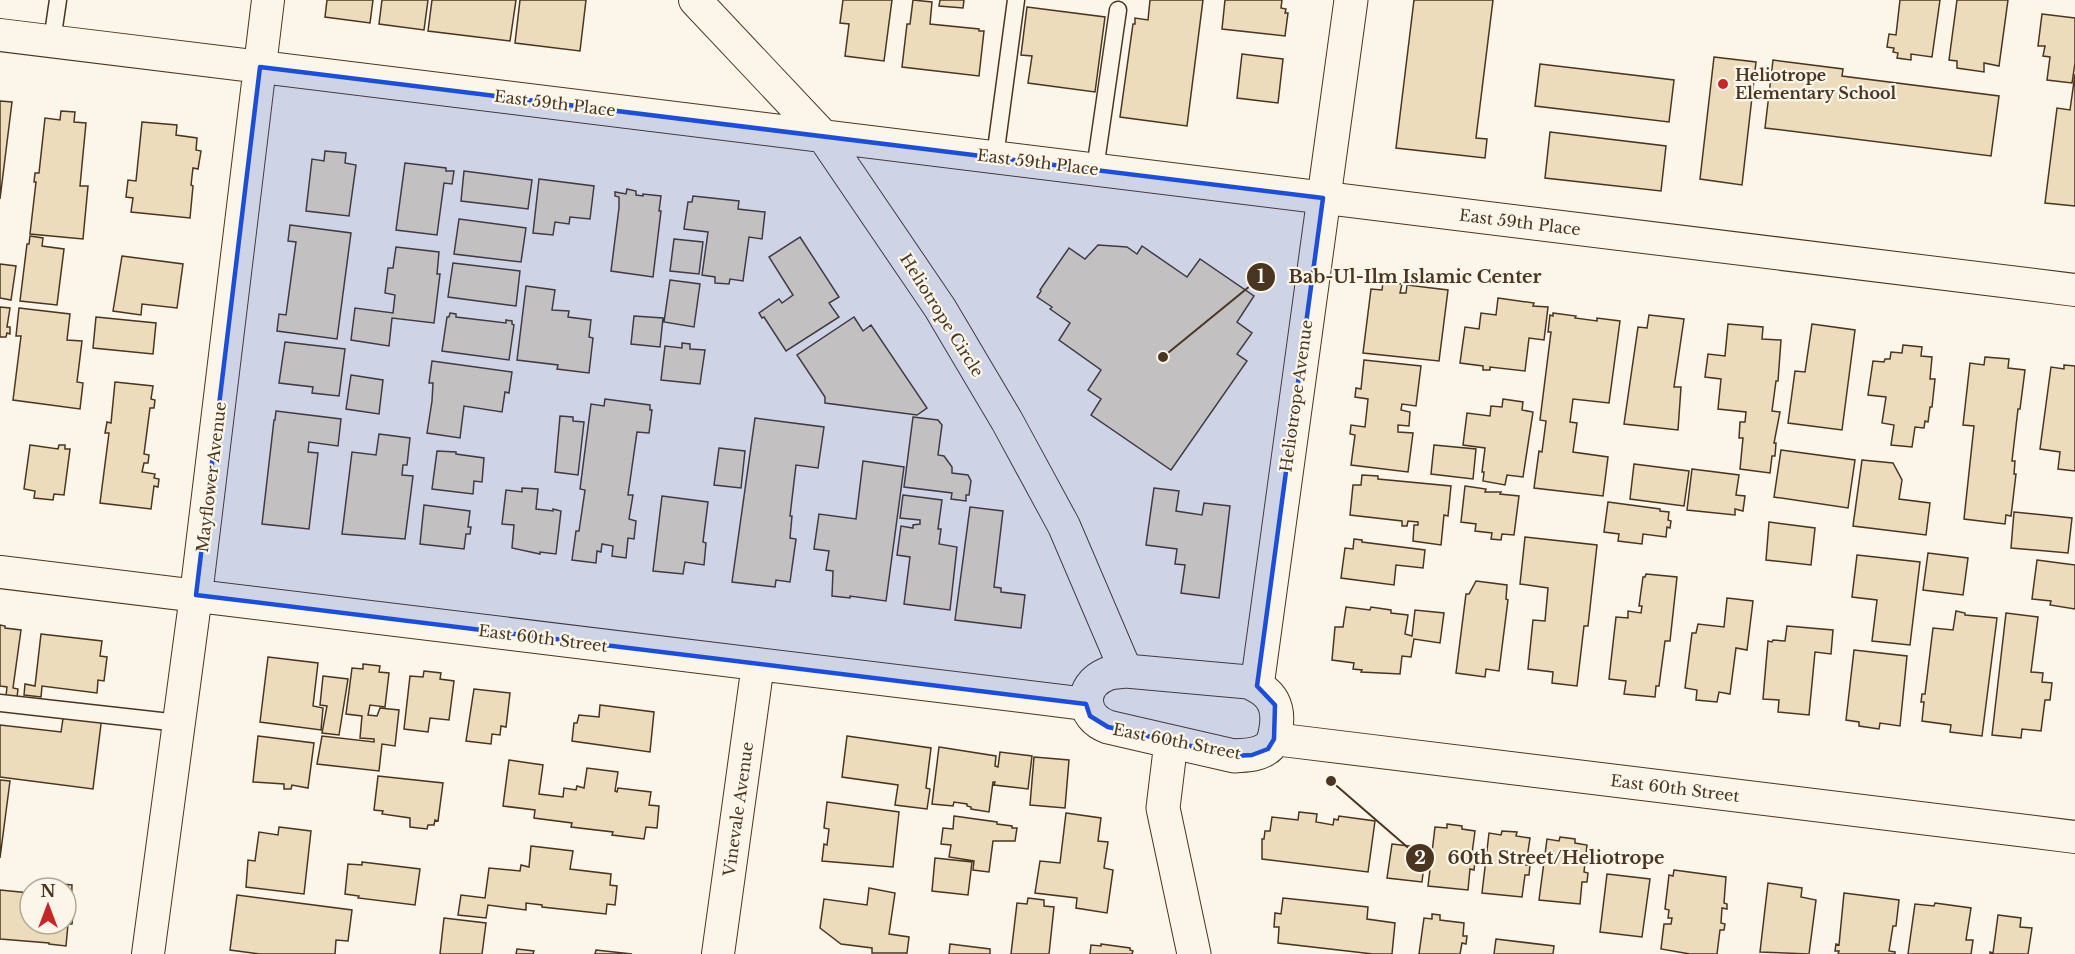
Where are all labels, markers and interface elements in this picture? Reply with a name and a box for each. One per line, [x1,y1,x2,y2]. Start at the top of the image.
place label: Heliotrope Elementary School [1735,65,1897,103]
marker: Heliotrope Elementary School [1716,77,1730,91]
street label: East 59th Place [493,86,617,120]
street label: East 59th Place [976,145,1100,179]
street label: East 59th Place [1458,205,1582,239]
street label: Heliotrope Circle [896,250,988,380]
callout: Bab-Ul-Ilm Islamic Center [1246,259,1553,295]
text: 1 [1257,266,1265,288]
text: Bab-Ul-Ilm Islamic Center [1288,266,1542,288]
street label: Heliotrope Avenue [1275,319,1317,473]
street label: Mayflower Avenue [192,400,230,554]
street label: East 60th Street [477,620,609,656]
street label: East 60th Street [1111,719,1243,763]
street label: Vinevale Avenue [719,740,757,879]
street label: East 60th Street [1609,770,1741,806]
callout: 60th Street/Heliotrope [1405,840,1676,876]
text: 2 [1414,847,1426,869]
text: 60th Street/Heliotrope [1448,847,1664,869]
north arrow [18,876,78,936]
text: N [40,881,56,901]

